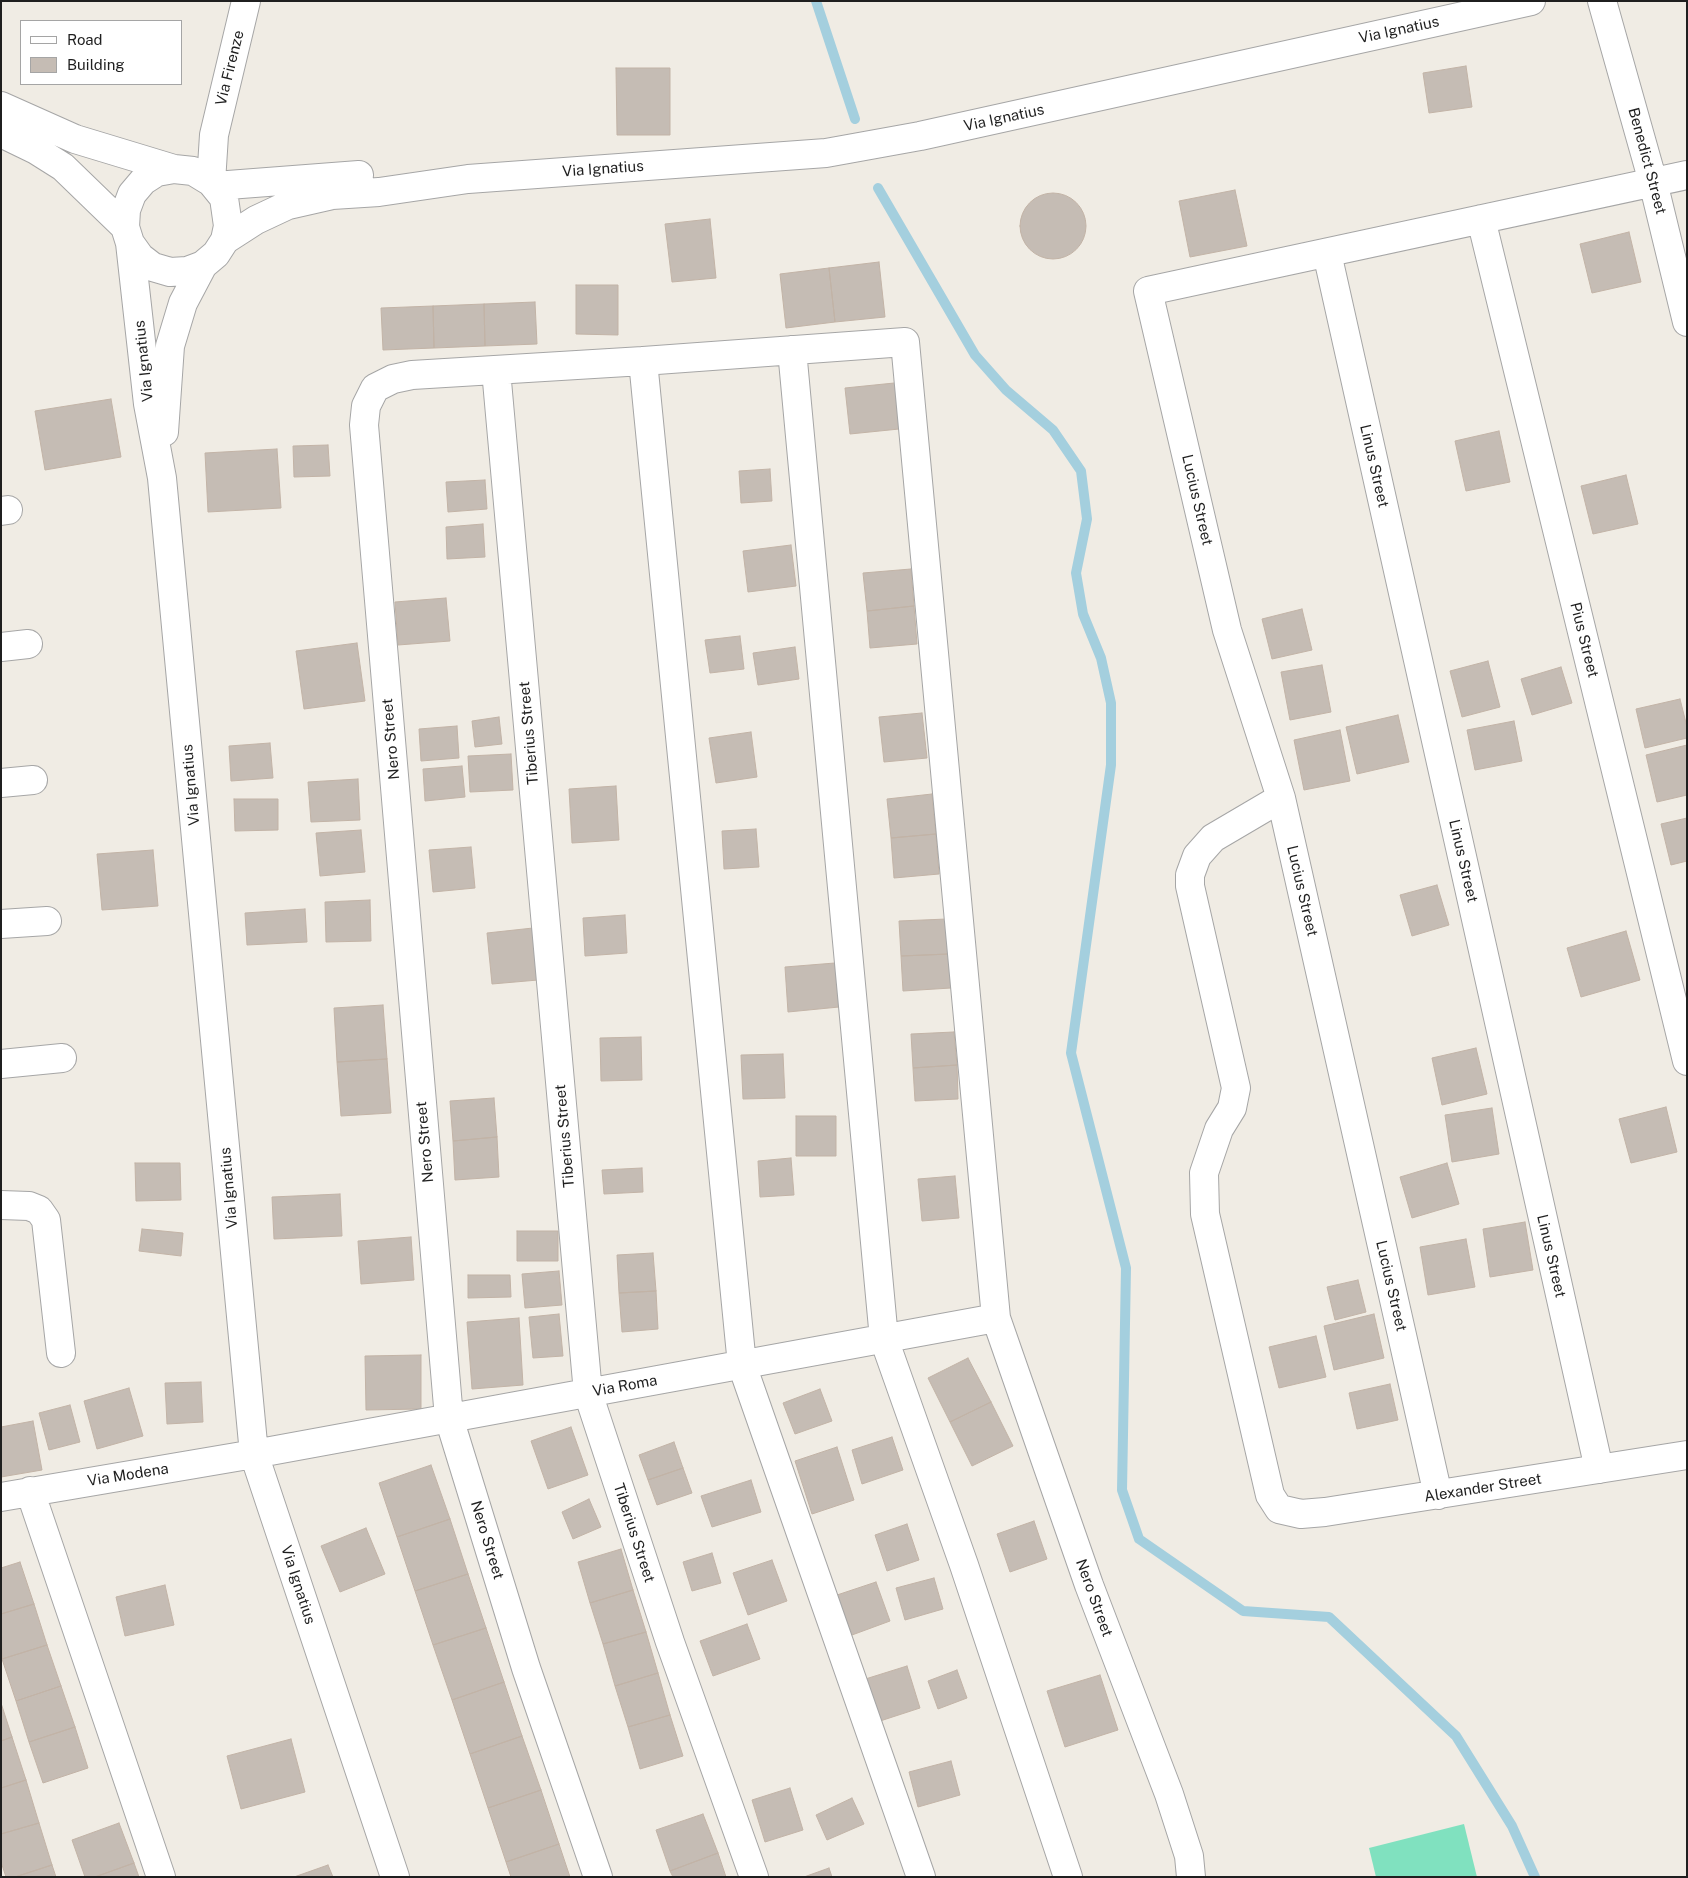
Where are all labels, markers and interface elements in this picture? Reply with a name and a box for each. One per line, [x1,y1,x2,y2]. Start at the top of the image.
street label: Via Ignatius [1357,13,1441,47]
legend [20,20,182,85]
street label: Via Firenze [212,28,248,108]
text: Road [67,31,103,48]
text: Building [67,56,125,73]
street label: Via Ignatius [962,101,1046,135]
street label: Benedict Street [1624,106,1670,216]
street label: Via Ignatius [562,157,644,181]
street label: Via Ignatius [131,319,157,403]
street label: Linus Street [1356,423,1392,509]
street label: Lucius Street [1178,453,1216,547]
street label: Pius Street [1566,600,1602,680]
street label: Tiberius Street [516,681,542,785]
street label: Nero Street [378,698,404,780]
street label: Via Ignatius [178,744,204,826]
street label: Linus Street [1445,818,1481,904]
street label: Lucius Street [1283,844,1321,938]
street label: Tiberius Street [552,1084,578,1188]
street label: Nero Street [412,1101,438,1183]
street label: Via Ignatius [216,1147,242,1229]
street label: Linus Street [1533,1213,1569,1299]
street label: Lucius Street [1372,1239,1410,1333]
street label: Via Roma [591,1371,659,1401]
street label: Via Modena [86,1460,170,1490]
street label: Alexander Street [1423,1470,1543,1506]
street label: Tiberius Street [609,1481,659,1585]
street label: Nero Street [466,1498,508,1582]
street label: Via Ignatius [277,1543,319,1627]
street label: Nero Street [1072,1557,1116,1639]

